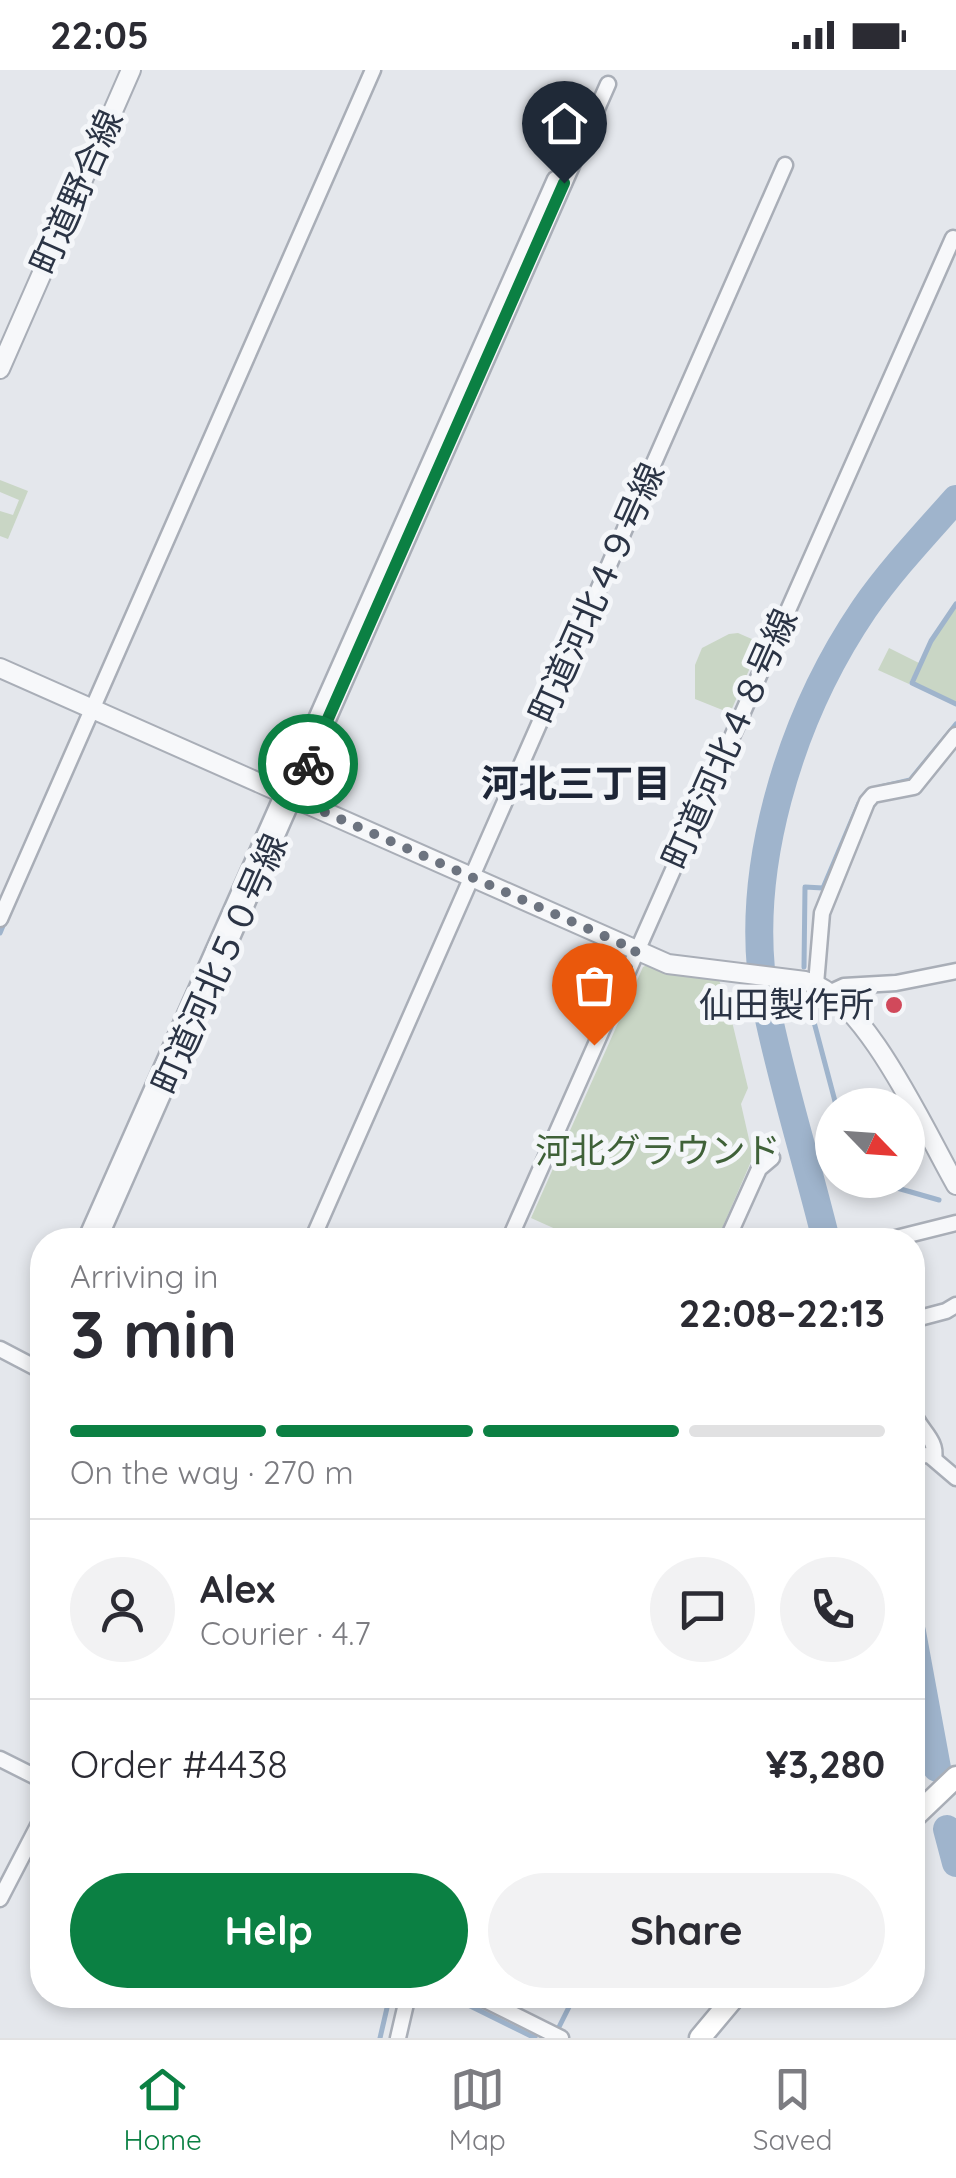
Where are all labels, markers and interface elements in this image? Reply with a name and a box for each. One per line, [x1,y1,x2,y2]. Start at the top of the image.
text: 22:05 [50,11,149,59]
pin [522,81,607,184]
icon: home [537,96,592,151]
street label: 町道野合線 [20,103,132,280]
street label: 町道河北４９号線 [519,456,673,729]
street label: 町道河北４８号線 [652,602,806,875]
courier [258,714,358,814]
icon: bike [281,737,336,792]
district label: 河北三丁目 [481,759,671,807]
street label: 町道河北５０号線 [142,827,296,1100]
pin [552,943,637,1046]
icon: bag [567,958,622,1013]
place label: 仙田製作所 [699,982,874,1026]
marker: 仙田製作所 [883,994,905,1016]
north arrow [815,1088,925,1198]
map controls [815,1088,925,1198]
park label: 河北グラウンド [535,1128,781,1172]
text: Arriving in [70,1256,219,1296]
text: 22:08–22:13 [679,1289,885,1337]
text: 3 min [70,1293,237,1374]
text: On the way · 270 m [70,1452,354,1492]
button: person [70,1557,175,1662]
button: chat [650,1557,755,1662]
button: phone [780,1557,885,1662]
text: Alex [200,1565,275,1613]
text: Courier · 4.7 [200,1613,371,1653]
text: Order #4438 [70,1740,288,1788]
text: ¥3,280 [766,1740,885,1788]
button: Help [70,1873,468,1988]
button: Share [488,1873,885,1988]
tab: Home [123,2062,202,2157]
tab: Map [449,2062,506,2157]
tab: Saved [753,2062,833,2157]

